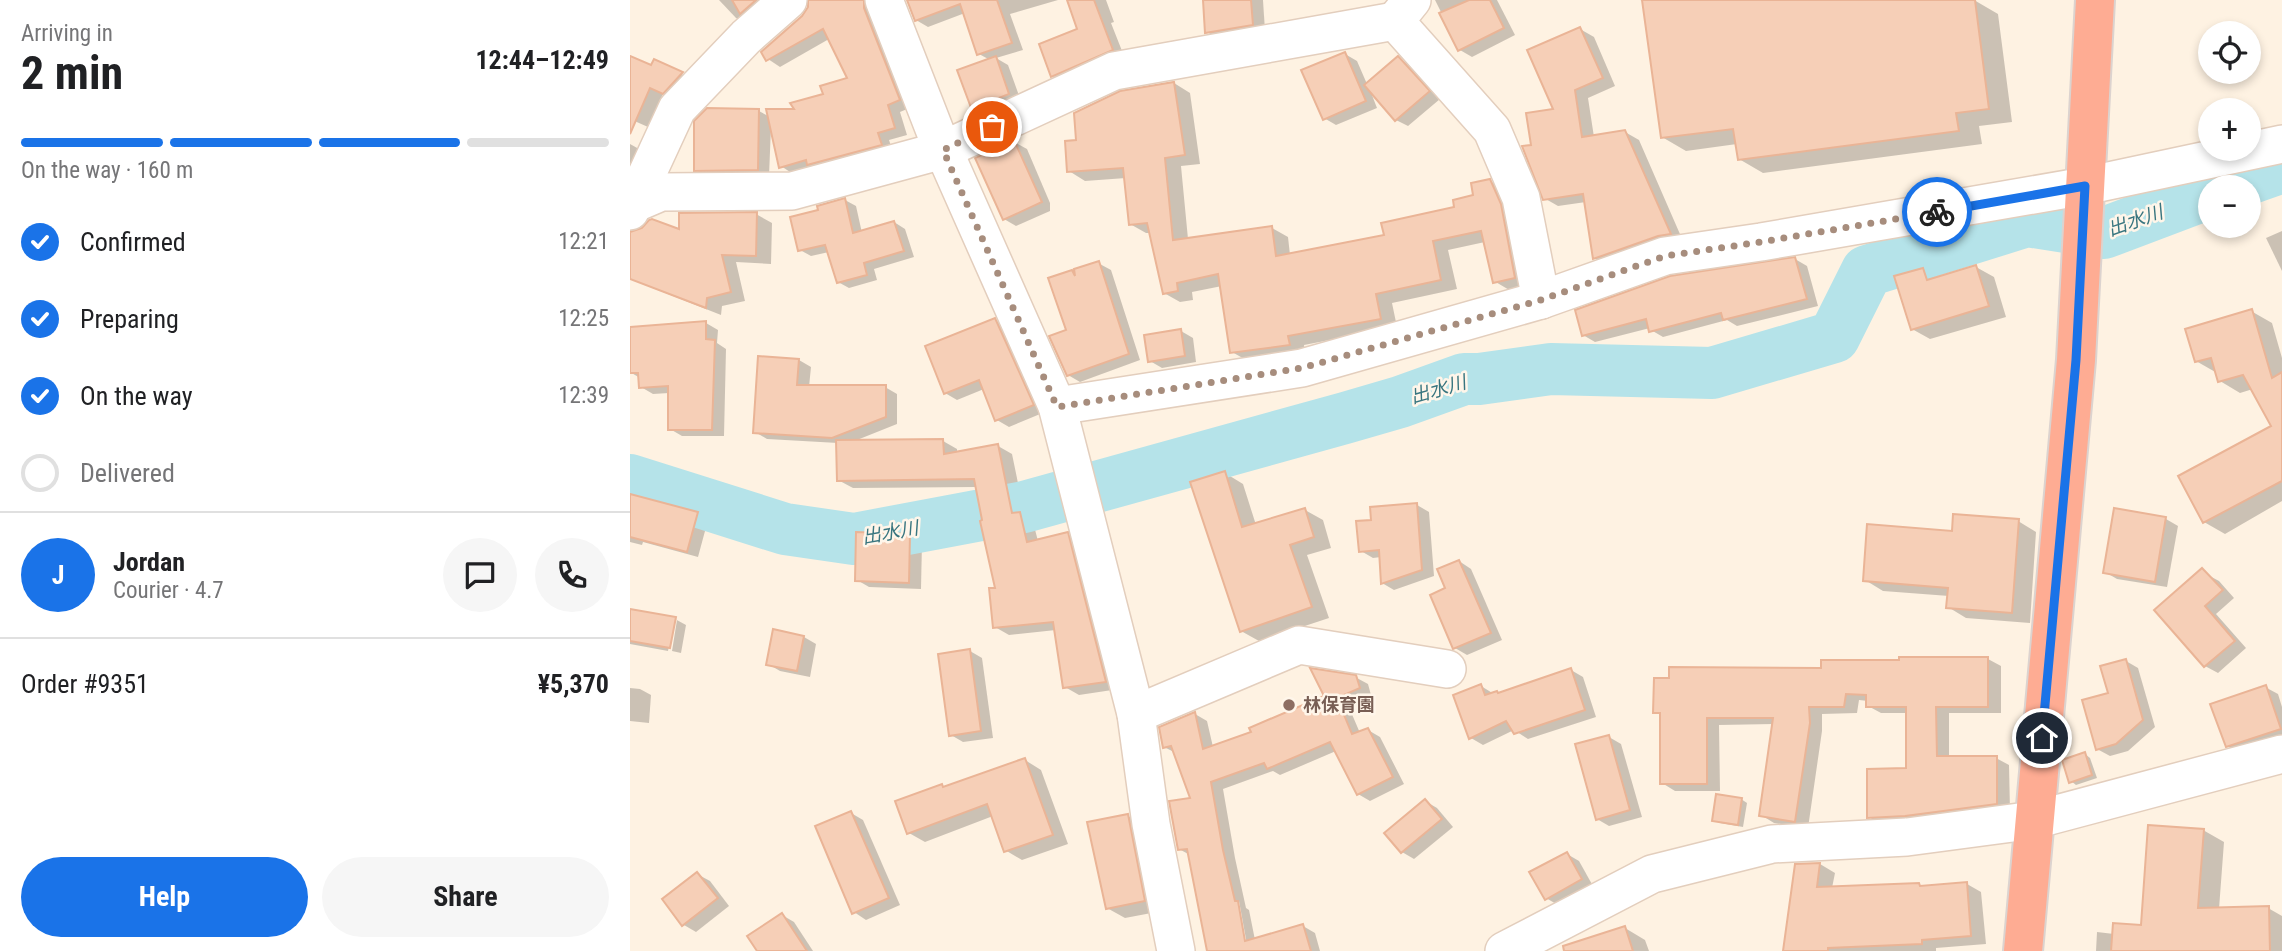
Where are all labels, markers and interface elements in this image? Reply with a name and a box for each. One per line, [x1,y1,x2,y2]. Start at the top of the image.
text: Arriving in [21,20,113,47]
map controls [2198,21,2261,238]
button: locate [2198,21,2261,84]
text: 12:44–12:49 [475,45,609,75]
text: 2 min [21,46,123,100]
pin [962,97,1022,157]
button: + [2198,98,2261,161]
icon: bag [973,108,1011,146]
text: On the way · 160 m [21,157,193,184]
button: − [2198,175,2261,238]
courier [1902,177,1972,247]
icon: bike [1918,193,1956,231]
water label: 出水川 [2104,200,2168,241]
icon: check [21,223,59,261]
text: Confirmed [80,227,186,257]
text: 12:21 [558,228,609,255]
icon: check [21,300,59,338]
text: Preparing [80,304,179,334]
text: 12:25 [558,305,609,332]
water label: 出水川 [1408,370,1471,408]
icon: check [21,377,59,415]
text: On the way [80,381,193,411]
text: 12:39 [558,382,609,409]
text: Delivered [80,458,175,488]
water label: 出水川 [860,516,922,549]
button: chat [443,538,517,612]
button: phone [535,538,609,612]
text: Jordan [113,547,185,577]
text: J [52,560,64,590]
text: Courier · 4.7 [113,577,224,604]
text: Order #9351 [21,669,149,699]
text: ¥5,370 [538,669,609,699]
place label: 林保育園 [1303,694,1375,715]
marker: 林保育園 [1281,697,1297,713]
pin [2012,708,2072,768]
icon: home [2023,719,2061,757]
button: Help [21,857,308,937]
button: Share [322,857,609,937]

